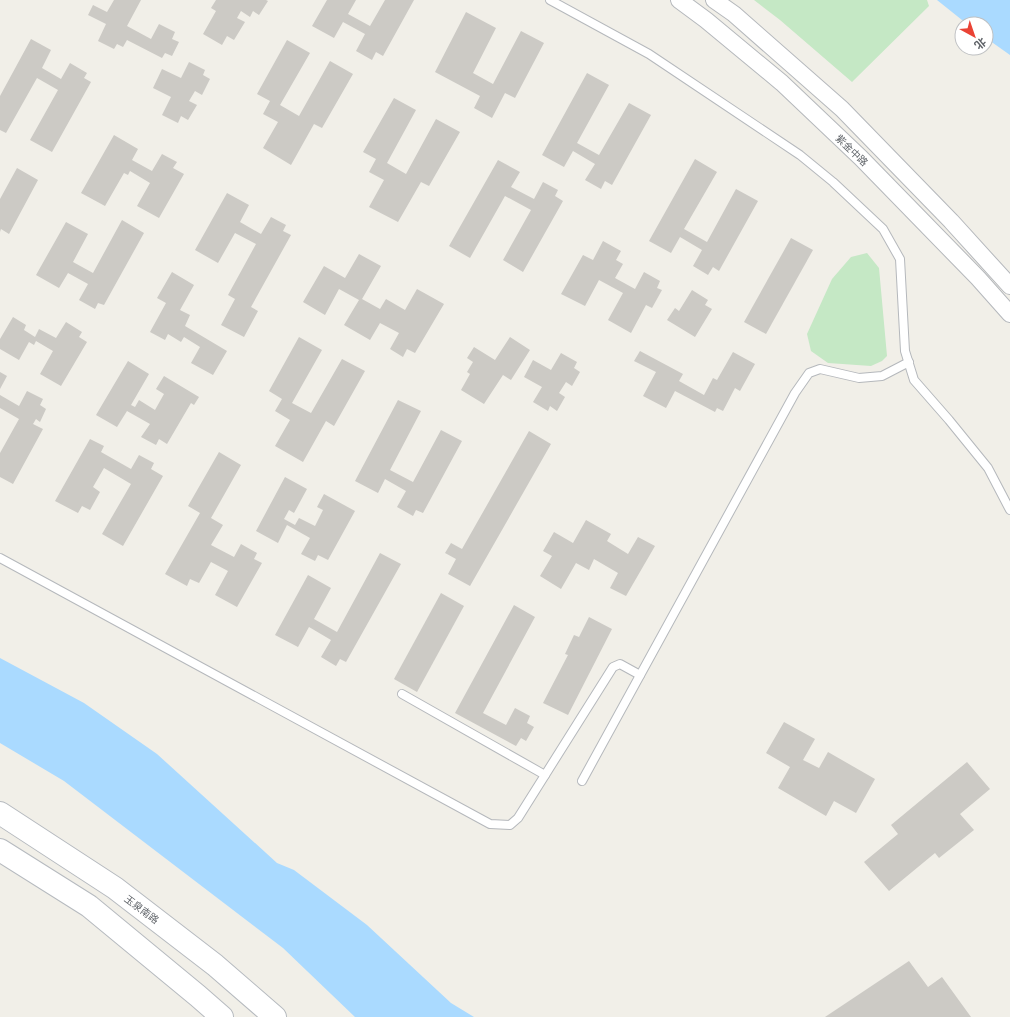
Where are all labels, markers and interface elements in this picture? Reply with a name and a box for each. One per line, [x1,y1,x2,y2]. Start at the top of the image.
north arrow [954,16,994,56]
text: 北 [972,36,988,52]
street label: 紫金中路 [833,132,871,168]
street label: 玉泉南路 [122,892,162,926]

